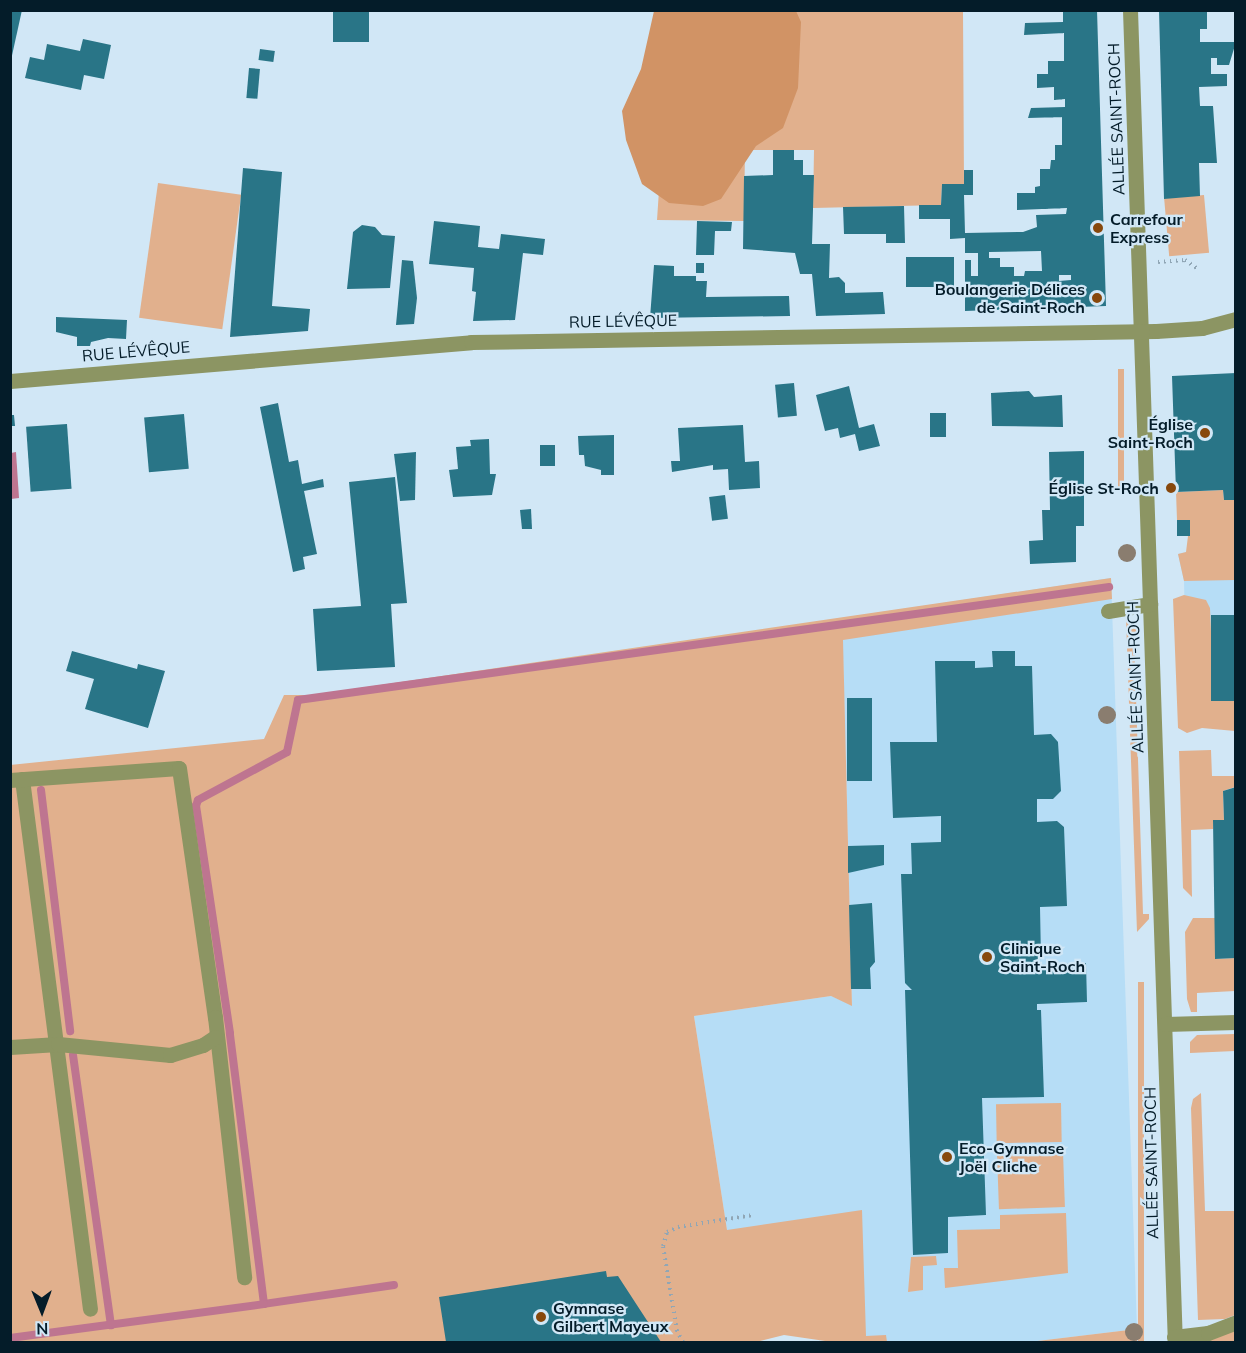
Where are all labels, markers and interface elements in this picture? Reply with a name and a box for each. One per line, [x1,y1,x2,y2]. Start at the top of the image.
street label: ALLÉE SAINT-ROCH [1104,43,1128,195]
place label: Carrefour Express [1110,209,1183,247]
marker: Carrefour Express [1091,221,1105,235]
place label: Boulangerie Délices de Saint-Roch [935,279,1085,317]
marker: Boulangerie Délices de Saint-Roch [1090,291,1104,305]
street label: RUE LÉVÊQUE [569,310,677,332]
street label: RUE LÉVÊQUE [81,337,191,365]
place label: Église Saint-Roch [1108,414,1193,452]
marker: Église Saint-Roch [1198,426,1212,440]
place label: Église St-Roch [1049,478,1159,498]
marker: Église St-Roch [1164,481,1178,495]
street label: ALLÉE SAINT-ROCH [1123,601,1147,753]
place label: Clinique Saint-Roch [1000,938,1085,976]
marker: Clinique Saint-Roch [978,948,996,966]
street label: ALLÉE SAINT-ROCH [1140,1087,1162,1239]
place label: Eco-Gymnase Joël Cliche [959,1138,1064,1176]
marker: Eco-Gymnase Joël Cliche [940,1150,954,1164]
north arrow [12,1281,72,1341]
place label: Gymnase Gilbert Mayeux [553,1298,668,1336]
marker: Gymnase Gilbert Mayeux [534,1310,548,1324]
text: N [36,1319,49,1339]

